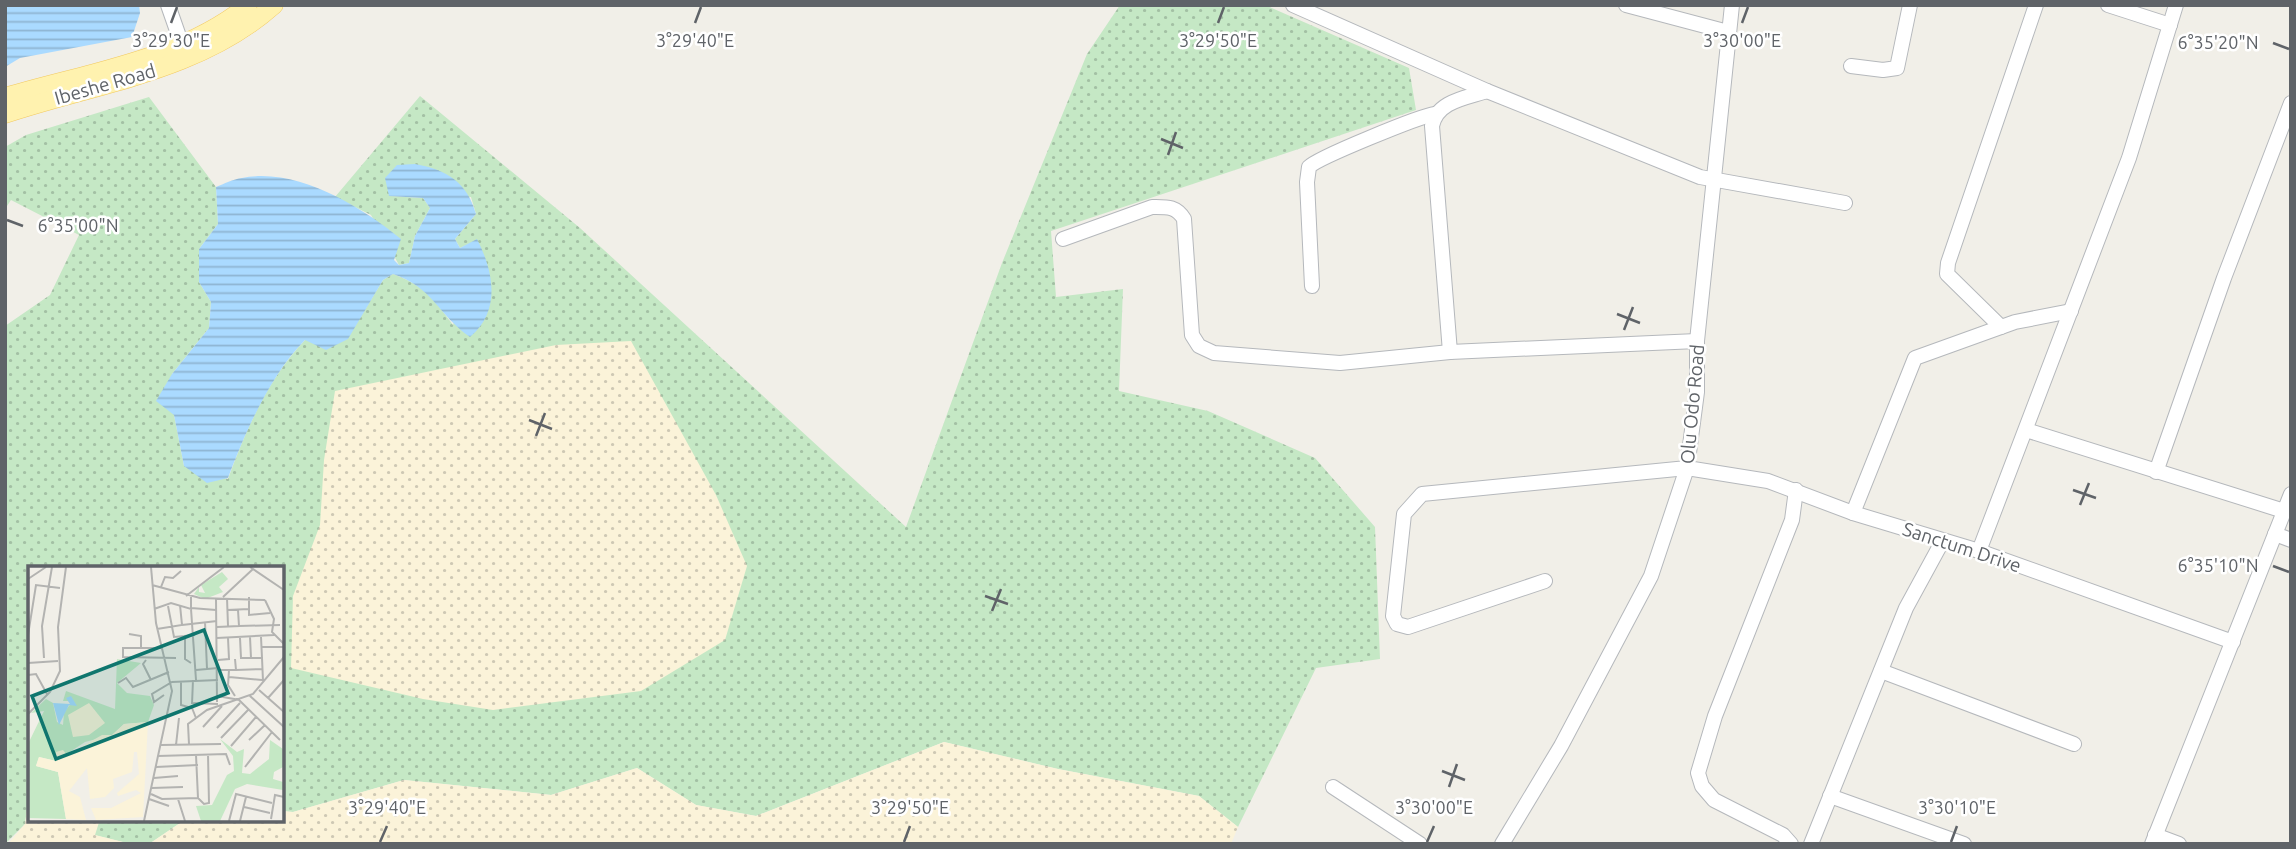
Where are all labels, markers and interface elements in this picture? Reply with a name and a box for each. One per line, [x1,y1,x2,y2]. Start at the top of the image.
text: 3°29'30"E [132,30,210,50]
text: 3°29'40"E [656,30,734,50]
text: 3°29'50"E [1179,30,1257,50]
text: 3°30'00"E [1703,30,1781,50]
text: 6°35'20"N [2178,32,2258,52]
street label: Ibeshe Road [52,59,158,109]
text: 6°35'00"N [38,215,118,235]
street label: Olu Odo Road [1676,343,1708,465]
street label: Sanctum Drive [1900,517,2024,577]
text: 6°35'10"N [2178,555,2258,575]
inset map [28,566,284,821]
text: 3°29'40"E [348,797,426,817]
text: 3°29'50"E [871,797,949,817]
text: 3°30'00"E [1395,797,1473,817]
text: 3°30'10"E [1918,797,1996,817]

